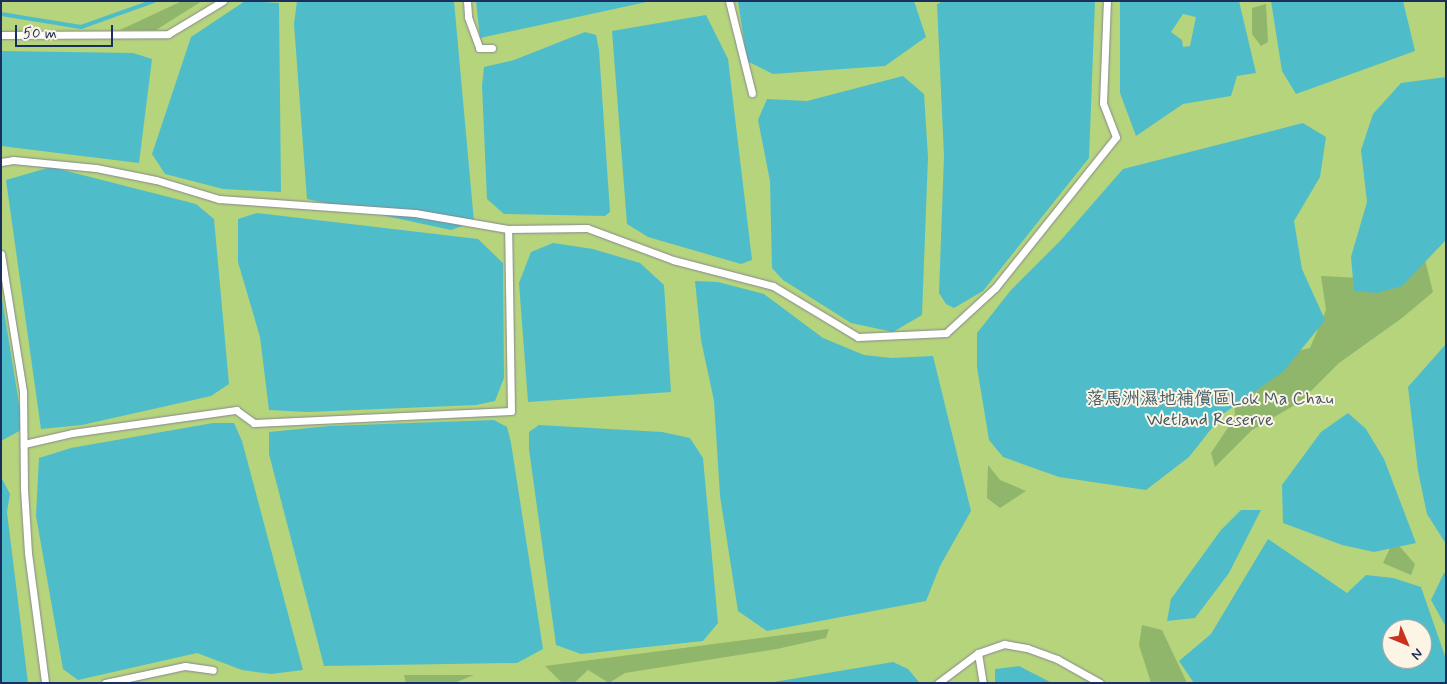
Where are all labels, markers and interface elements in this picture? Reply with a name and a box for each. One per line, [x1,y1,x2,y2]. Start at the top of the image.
scale bar [18,15,115,47]
text: 50 m [23,24,57,44]
park label: 落馬洲濕地補償區Lok Ma Chau Wetland Reserve [1087,389,1333,432]
north arrow [1382,619,1432,669]
text: N [1407,644,1427,664]

